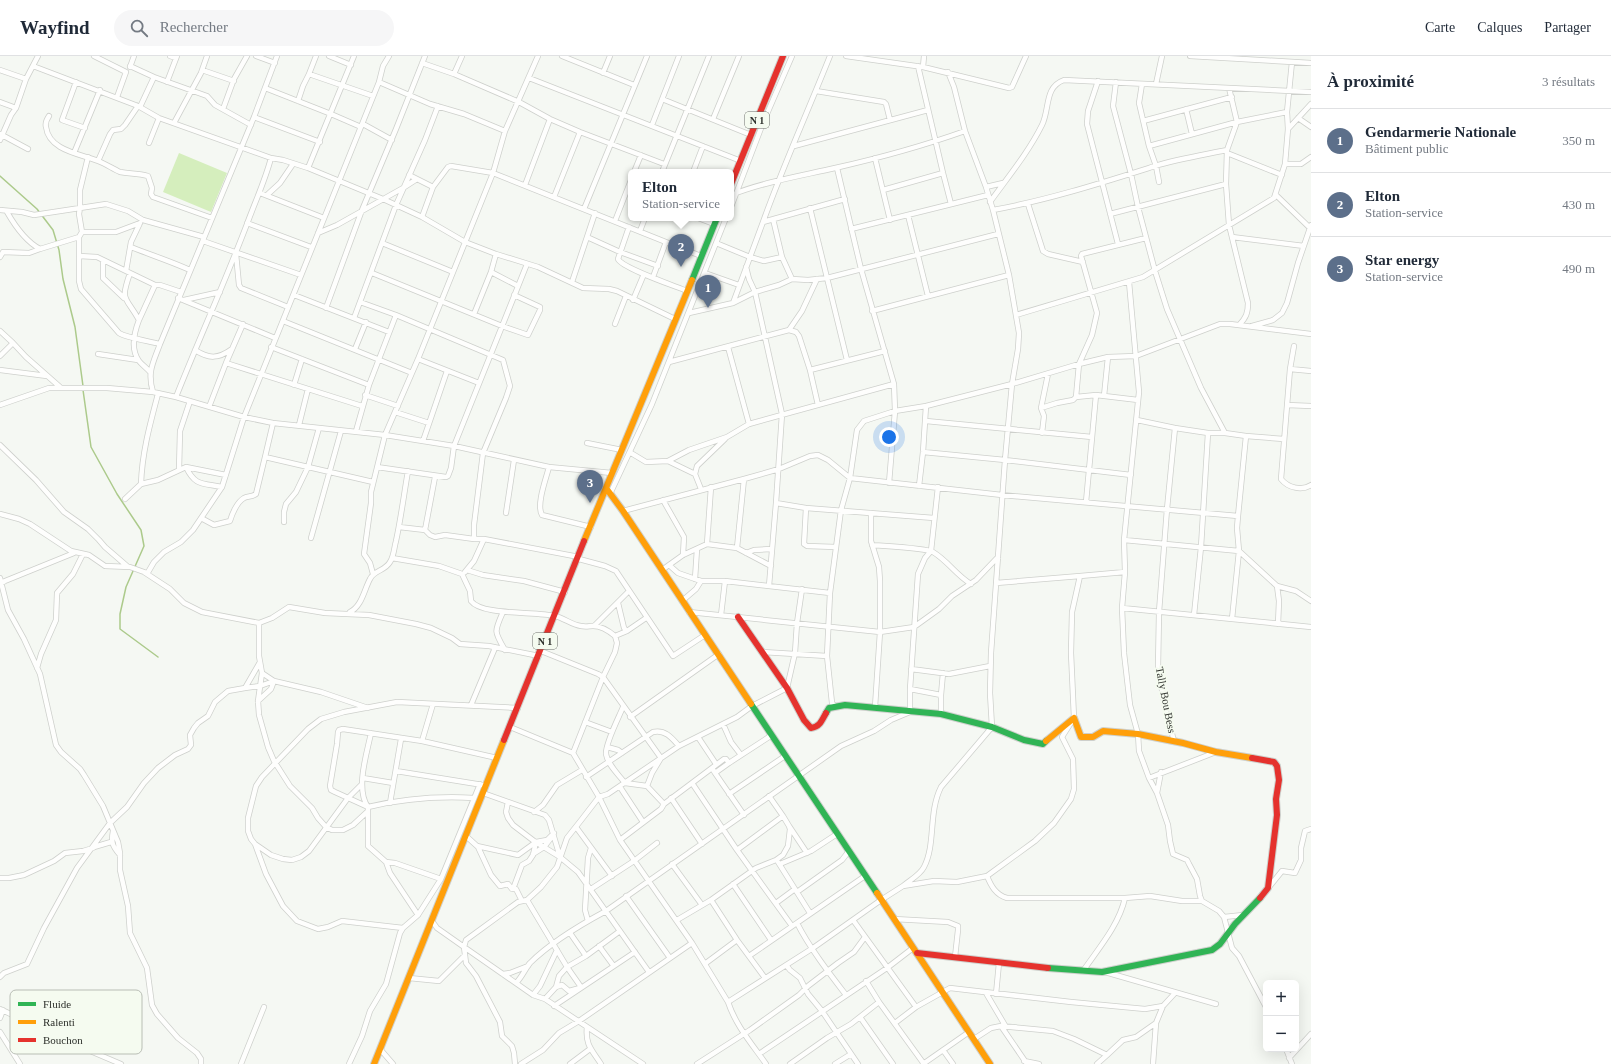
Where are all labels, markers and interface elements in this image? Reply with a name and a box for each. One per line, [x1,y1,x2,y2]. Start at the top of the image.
search box [114,10,394,46]
text: Wayfind [20,17,90,38]
icon: search [128,17,150,39]
text: Rechercher [160,19,228,35]
text: Carte [1425,20,1455,35]
text: Calques [1477,20,1522,35]
text: Partager [1544,20,1591,35]
text: À proximité [1327,72,1414,91]
text: 3 résultats [1542,74,1595,89]
road number: N 1 [745,112,769,128]
text: Gendarmerie Nationale [1365,124,1516,140]
text: 1 [1337,133,1343,148]
text: 350 m [1562,133,1595,148]
text: Bâtiment public [1365,141,1448,156]
popup [628,169,734,221]
text: Elton [642,179,677,195]
text: Elton [1365,188,1400,204]
text: Station-service [642,196,720,211]
text: 2 [1337,197,1343,212]
text: 430 m [1562,197,1595,212]
text: Station-service [1365,205,1443,220]
pin: 2 [668,234,694,267]
text: Star energy [1365,252,1439,268]
text: 3 [1337,261,1343,276]
text: 490 m [1562,261,1595,276]
text: Station-service [1365,269,1443,284]
pin: 1 [695,275,721,308]
your location [879,427,899,447]
pin: 3 [577,470,603,503]
road number: N 1 [533,633,557,649]
street label: Tally Bou Bess [1154,666,1178,734]
map controls [1263,980,1299,1052]
button: + [1263,980,1299,1016]
legend [10,990,142,1054]
text: Fluide [43,998,71,1010]
text: Ralenti [43,1016,75,1028]
button: − [1263,1016,1299,1052]
text: Bouchon [43,1034,83,1046]

